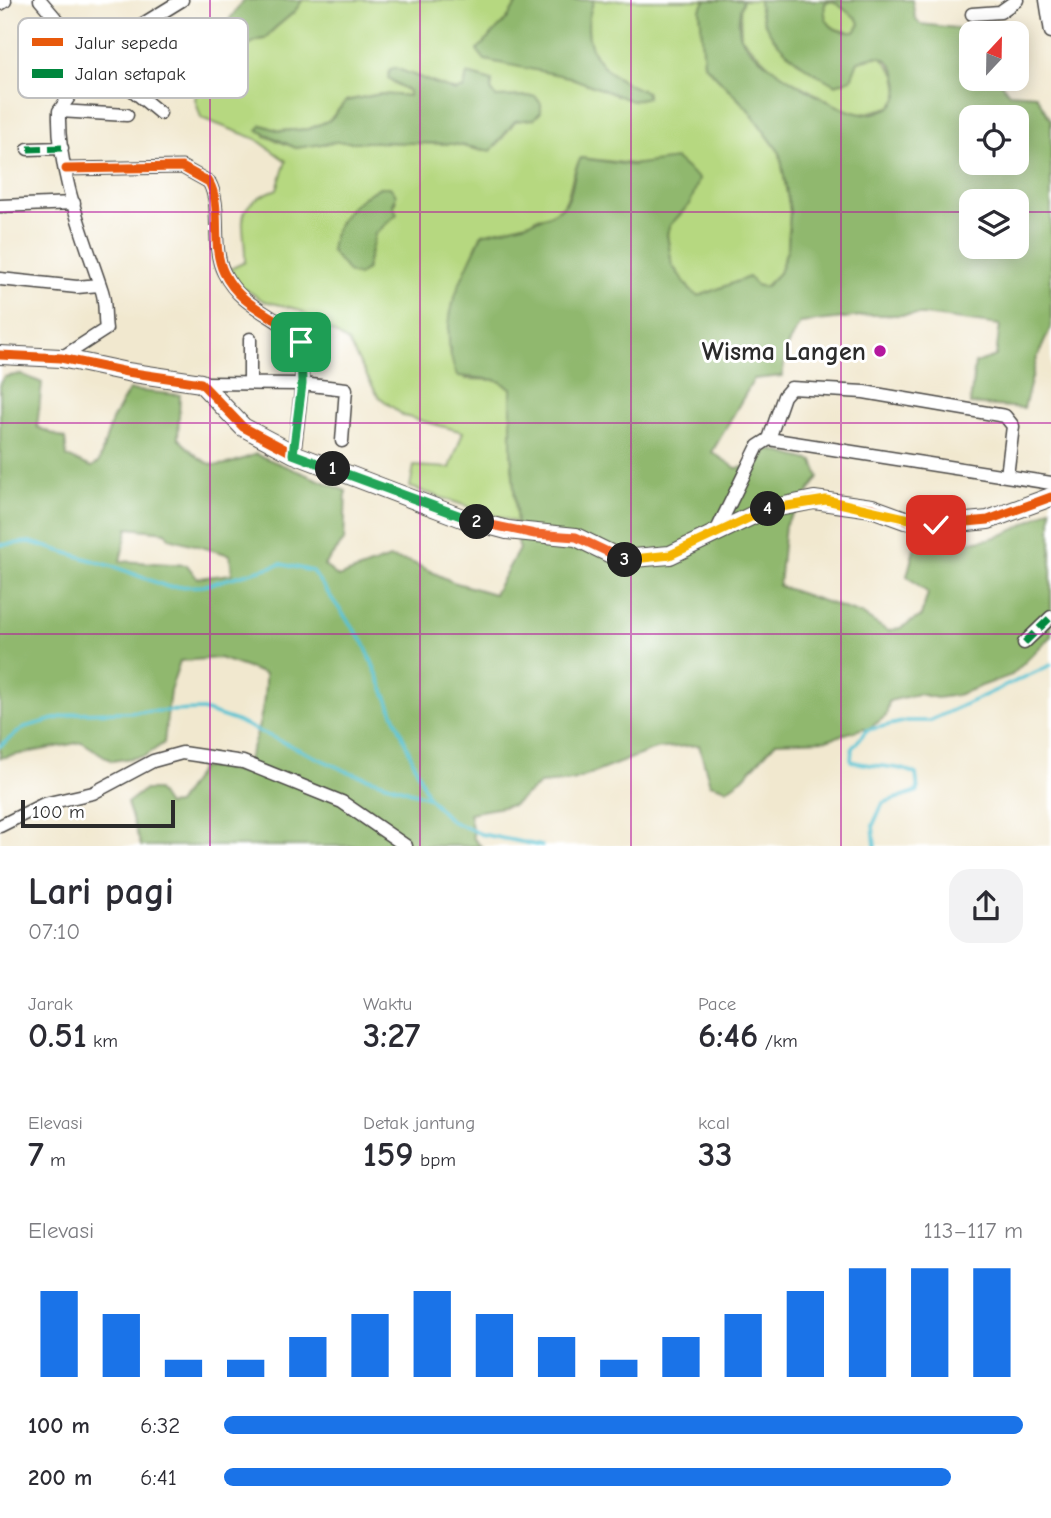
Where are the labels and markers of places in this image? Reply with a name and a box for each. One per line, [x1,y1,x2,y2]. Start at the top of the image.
pin [271,312,331,372]
place label: Wisma Langen [702,337,866,367]
marker: Wisma Langen [872,343,888,359]
pin: 1 [316,452,350,486]
pin: 4 [750,491,786,526]
pin [906,495,966,555]
pin: 2 [460,504,494,540]
pin: 3 [608,542,642,578]

